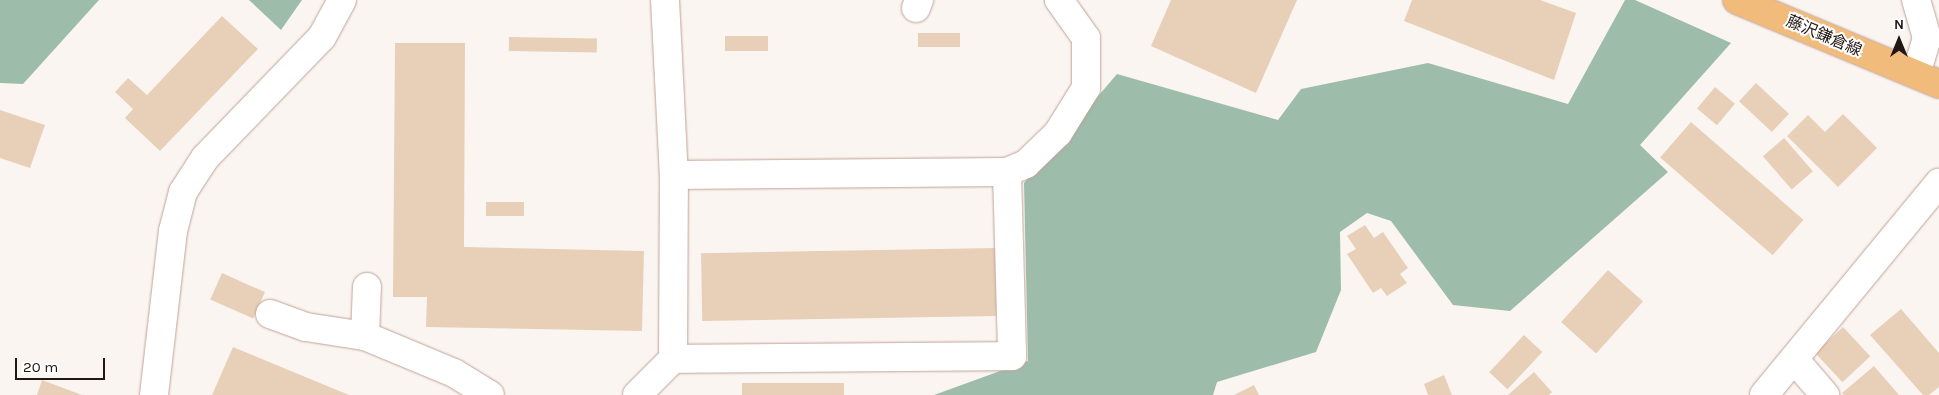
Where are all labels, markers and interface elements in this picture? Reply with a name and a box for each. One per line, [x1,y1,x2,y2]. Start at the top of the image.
street label: 藤沢鎌倉線 [1783,12,1865,60]
north arrow [1874,15,1924,65]
text: N [1894,16,1904,33]
scale bar [18,348,108,380]
text: 20 m [23,358,58,376]

